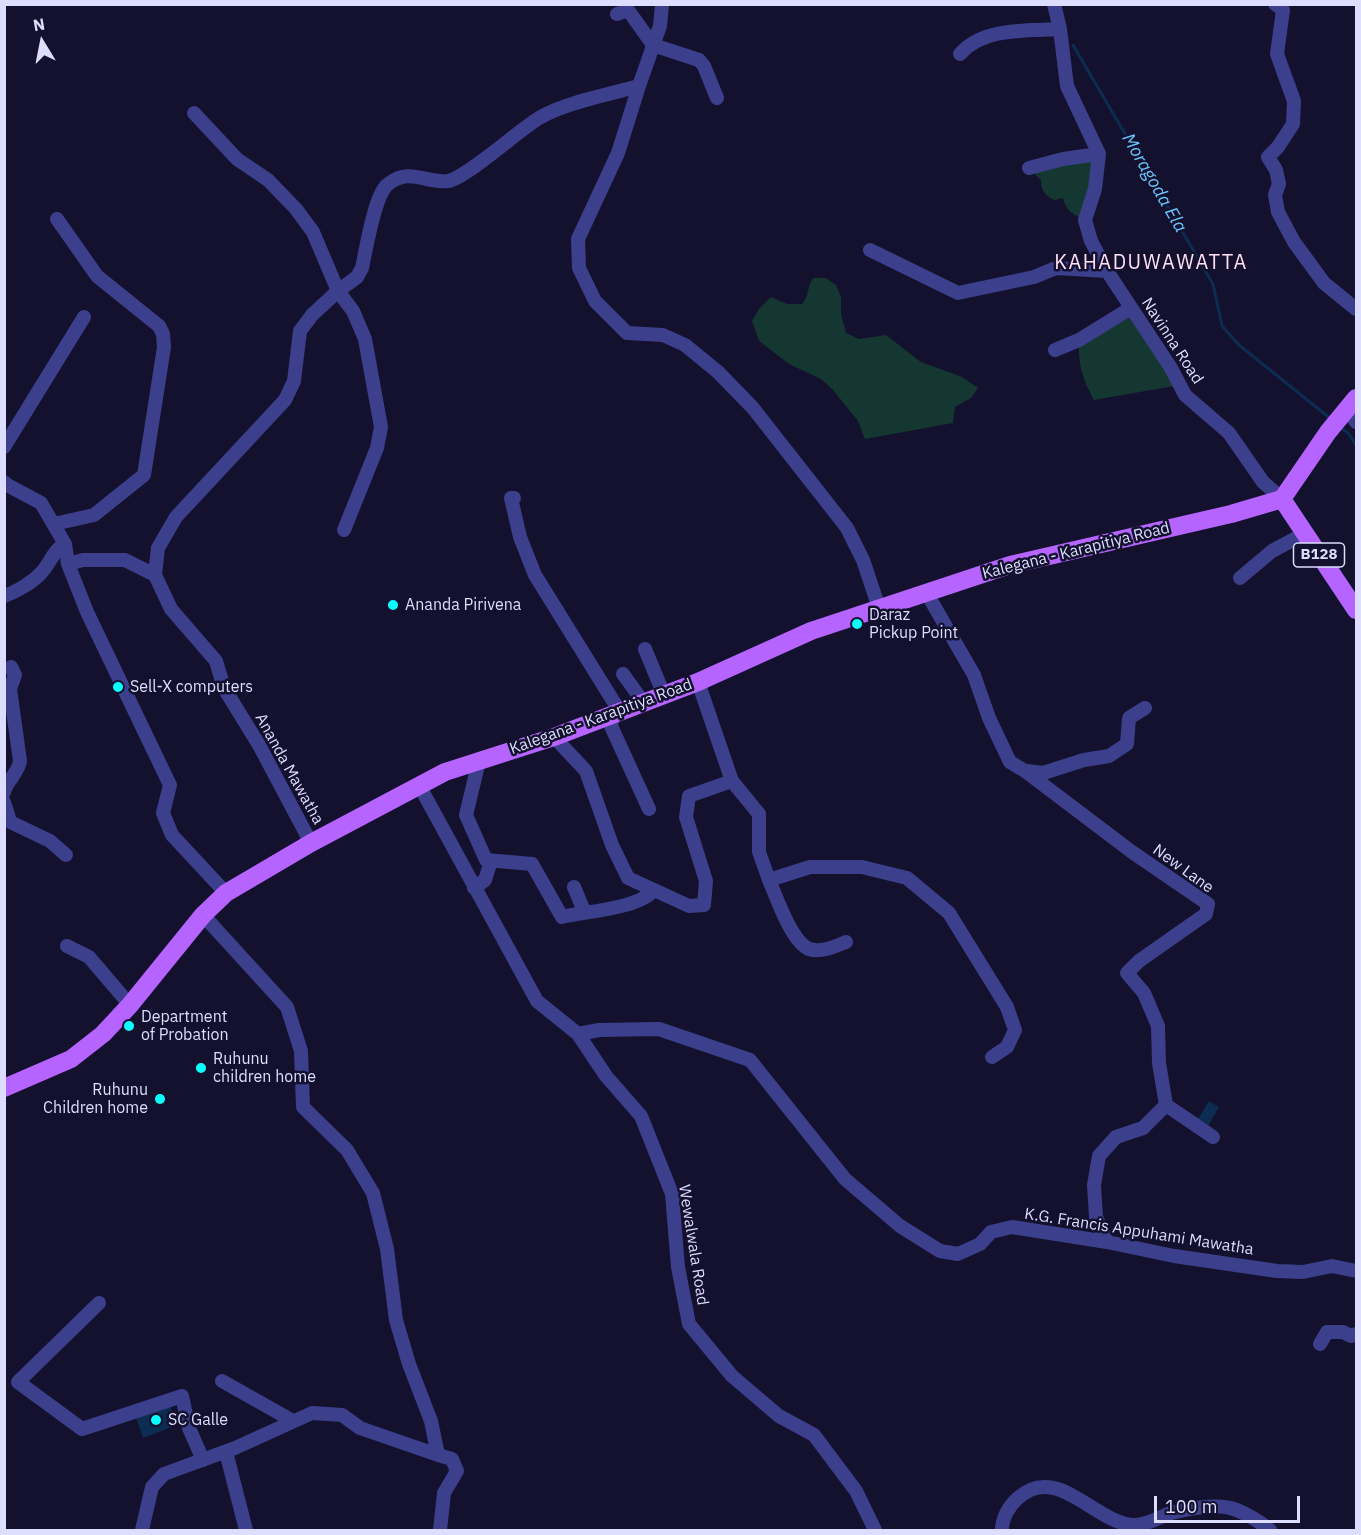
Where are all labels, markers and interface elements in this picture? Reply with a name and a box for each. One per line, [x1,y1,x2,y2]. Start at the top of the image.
north arrow [12,12,72,72]
text: N [31,13,46,35]
water label: Moragoda Ela [1117,130,1191,236]
district label: KAHADUWAWATTA [1054,251,1248,275]
street label: Navinna Road [1137,294,1207,388]
street label: Kalegana - Karapitiya Road [980,518,1172,584]
road number: B128 [1294,543,1344,567]
place label: Ananda Pirivena [405,595,521,615]
marker: Ananda Pirivena [386,598,400,612]
place label: Daraz Pickup Point [869,605,958,643]
marker: Daraz Pickup Point [850,617,864,631]
street label: Kalegana - Karapitiya Road [507,675,695,759]
place label: Sell-X computers [130,677,253,697]
marker: Sell-X computers [111,680,125,694]
street label: Ananda Mawatha [251,710,327,828]
street label: New Lane [1149,841,1217,897]
place label: Department of Probation [141,1007,229,1045]
marker: Department of Probation [122,1019,136,1033]
place label: Ruhunu children home [213,1049,316,1087]
marker: Ruhunu children home [194,1061,208,1075]
place label: Ruhunu Children home [43,1080,148,1118]
marker: Ruhunu Children home [153,1092,167,1106]
street label: Wewalwala Road [674,1183,712,1307]
street label: K.G. Francis Appuhami Mawatha [1023,1204,1255,1260]
place label: SC Galle [168,1410,228,1430]
marker: SC Galle [149,1413,163,1427]
scale bar [1157,1484,1302,1522]
text: 100 m [1165,1495,1217,1518]

